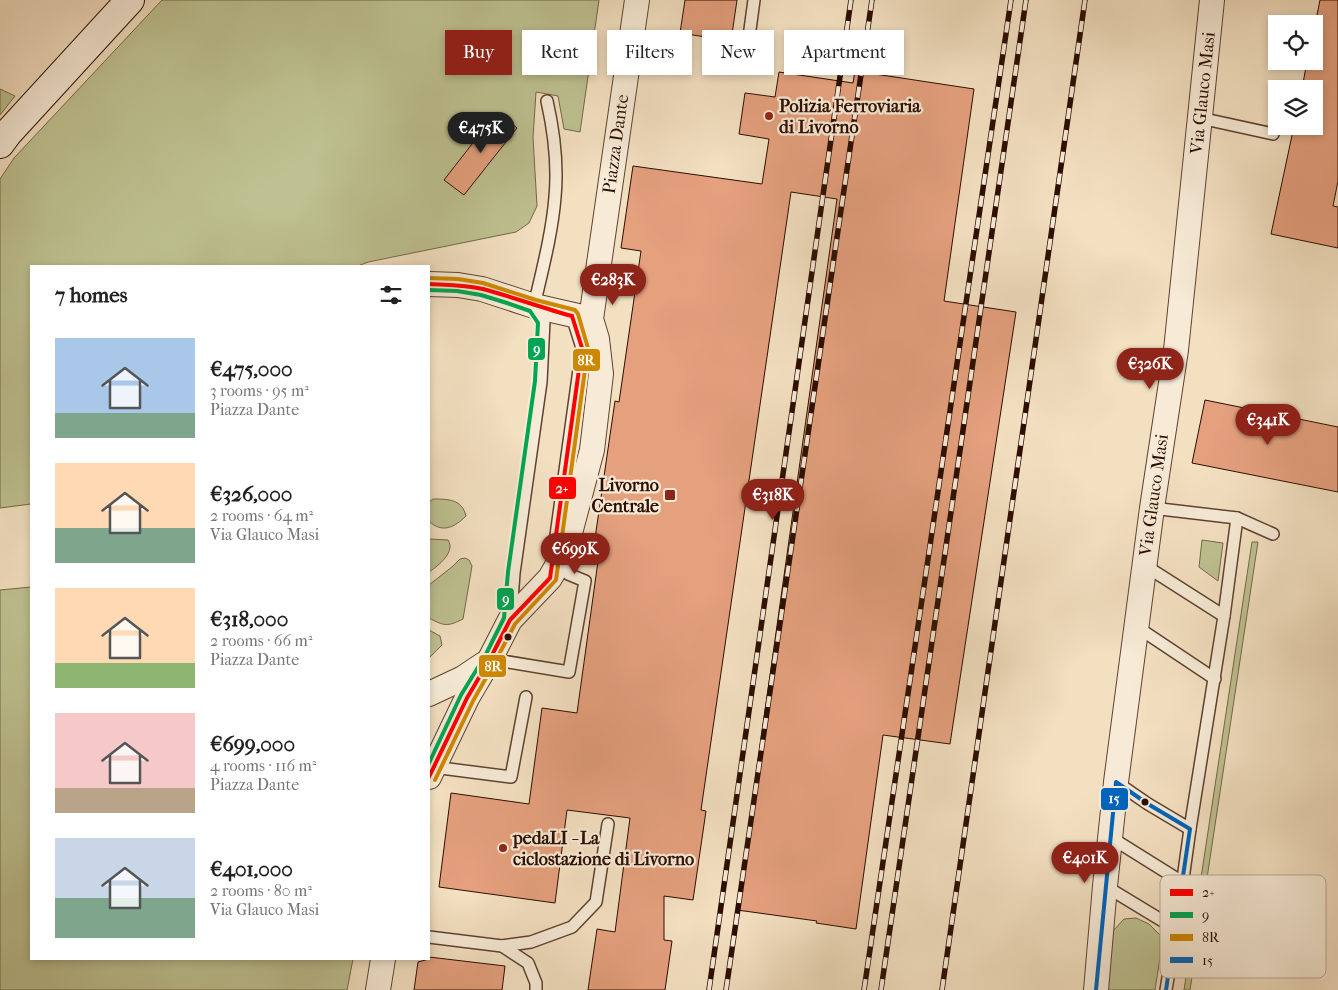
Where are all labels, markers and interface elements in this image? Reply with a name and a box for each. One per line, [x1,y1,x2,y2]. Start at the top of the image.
map controls [1268,15,1323,135]
button: locate [1268,15,1323,70]
chip: Buy [445,30,512,75]
chip: Rent [522,30,597,75]
chip: Filters [607,30,692,75]
chip: New [702,30,774,75]
chip: Apartment [784,30,904,75]
street label: Via Glauco Masi [1186,30,1220,156]
button: layers [1268,80,1323,135]
street label: Piazza Dante [599,93,633,195]
place label: Polizia Ferroviaria di Livorno [779,96,921,138]
marker: Polizia Ferroviaria di Livorno [763,110,775,122]
pin: €475K [446,112,516,154]
text: €475K [459,118,503,137]
pin: €283K [578,264,648,306]
text: €283K [591,270,635,289]
icon: filters [377,281,405,309]
text: 7 homes [55,283,127,307]
line badge: 9 [527,337,546,361]
text: 9 [532,341,541,358]
line badge: 8R [572,348,601,372]
pin: €326K [1115,348,1185,390]
text: 8R [577,352,595,369]
text: €326K [1128,354,1172,373]
text: €475,000 [210,357,293,381]
icon: home [95,358,155,418]
text: 3 rooms · 95 m² [210,381,309,400]
text: Piazza Dante [210,400,299,419]
pin: €341K [1233,404,1303,446]
text: €341K [1247,410,1289,429]
street label: Via Glauco Masi [1135,432,1173,558]
place label: Livorno Centrale [592,475,659,517]
line badge: 2+ [548,476,577,500]
pin: €318K [738,478,808,521]
text: 2+ [556,480,569,497]
text: €326,000 [210,482,292,506]
icon: home [95,483,155,543]
text: €318K [752,485,794,504]
marker: Livorno Centrale [663,488,677,502]
text: 2 rooms · 64 m² [210,506,313,525]
text: Via Glauco Masi [210,525,319,544]
pin: €699K [540,532,610,575]
text: €699K [552,539,598,558]
line badge: 9 [496,587,515,611]
text: 9 [501,591,510,608]
text: €318,000 [210,607,288,631]
icon: home [95,608,155,668]
text: 2 rooms · 66 m² [210,631,312,650]
unlabelled marker [503,632,513,642]
text: Piazza Dante [210,650,299,669]
line badge: 8R [478,654,507,678]
text: 8R [484,658,502,675]
text: €699,000 [210,732,295,756]
icon: home [95,733,155,793]
text: 4 rooms · 116 m² [210,756,316,775]
text: Piazza Dante [210,775,299,794]
line badge: 15 [1100,787,1129,811]
text: 15 [1109,790,1120,807]
unlabelled marker [1140,797,1150,807]
place label: pedaLI - La ciclostazione di Livorno [512,828,694,870]
marker: pedaLI - La ciclostazione di Livorno [497,842,509,854]
pin: €401K [1050,842,1120,884]
text: €401K [1062,848,1108,867]
text: €401,000 [210,857,293,881]
icon: home [95,858,155,918]
legend [1160,875,1326,978]
text: 2 rooms · 80 m² [210,881,312,900]
text: 2+ [1202,884,1215,901]
text: Via Glauco Masi [210,900,319,919]
text: 9 [1202,907,1209,924]
text: 8R [1202,929,1220,946]
text: 15 [1202,952,1213,969]

